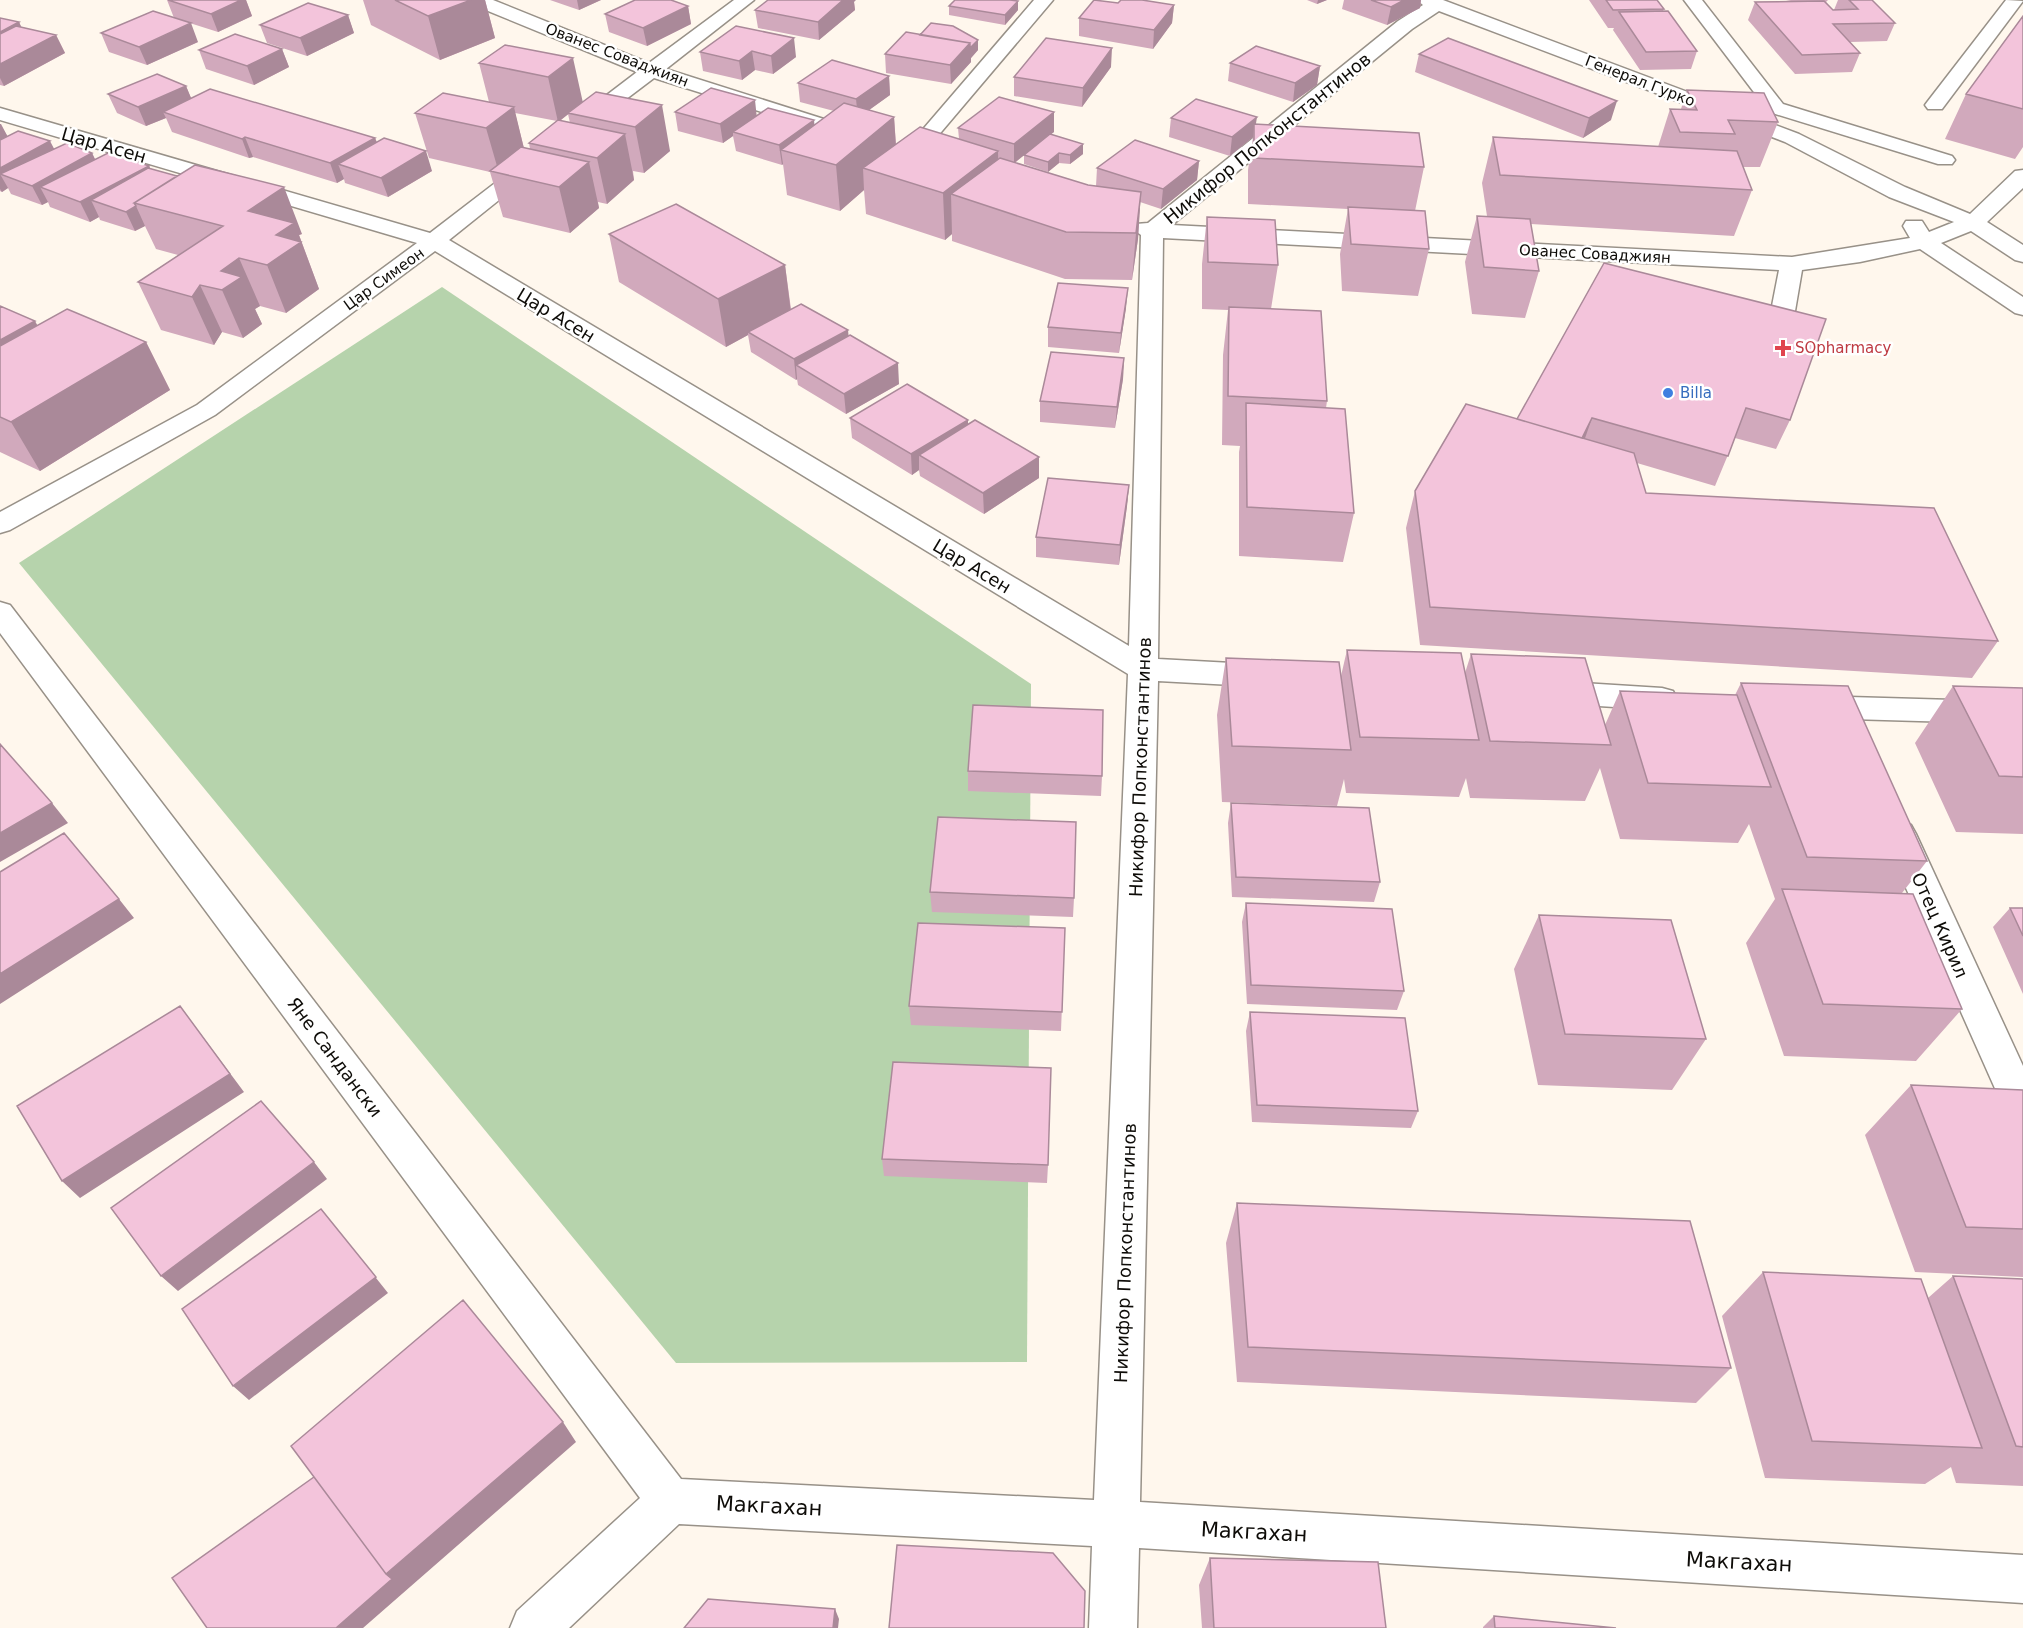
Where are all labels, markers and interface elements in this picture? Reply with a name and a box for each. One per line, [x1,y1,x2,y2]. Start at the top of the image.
street label: Ованес Соваджиян [543,19,691,91]
street label: Никифор Попконстантинов [1159,48,1375,228]
street label: Генерал Гурко [1583,52,1697,110]
street label: Цар Асен [59,123,149,167]
street label: Ованес Соваджиян [1519,241,1671,267]
street label: Цар Симеон [340,244,428,314]
street label: Цар Асен [513,284,599,346]
place label: SOpharmacy [1795,339,1892,357]
marker: SOpharmacy [1776,341,1790,355]
place label: Billa [1680,384,1712,402]
marker: Billa [1661,386,1675,400]
street label: Цар Асен [929,535,1015,597]
street label: Никифор Попконстантинов [1125,637,1155,897]
street label: Отец Кирил [1907,869,1973,981]
street label: Яне Сандански [283,993,387,1121]
street label: Никифор Попконстантинов [1110,1123,1140,1383]
street label: Макгахан [715,1491,823,1521]
street label: Макгахан [1200,1517,1308,1547]
street label: Макгахан [1685,1547,1793,1577]

